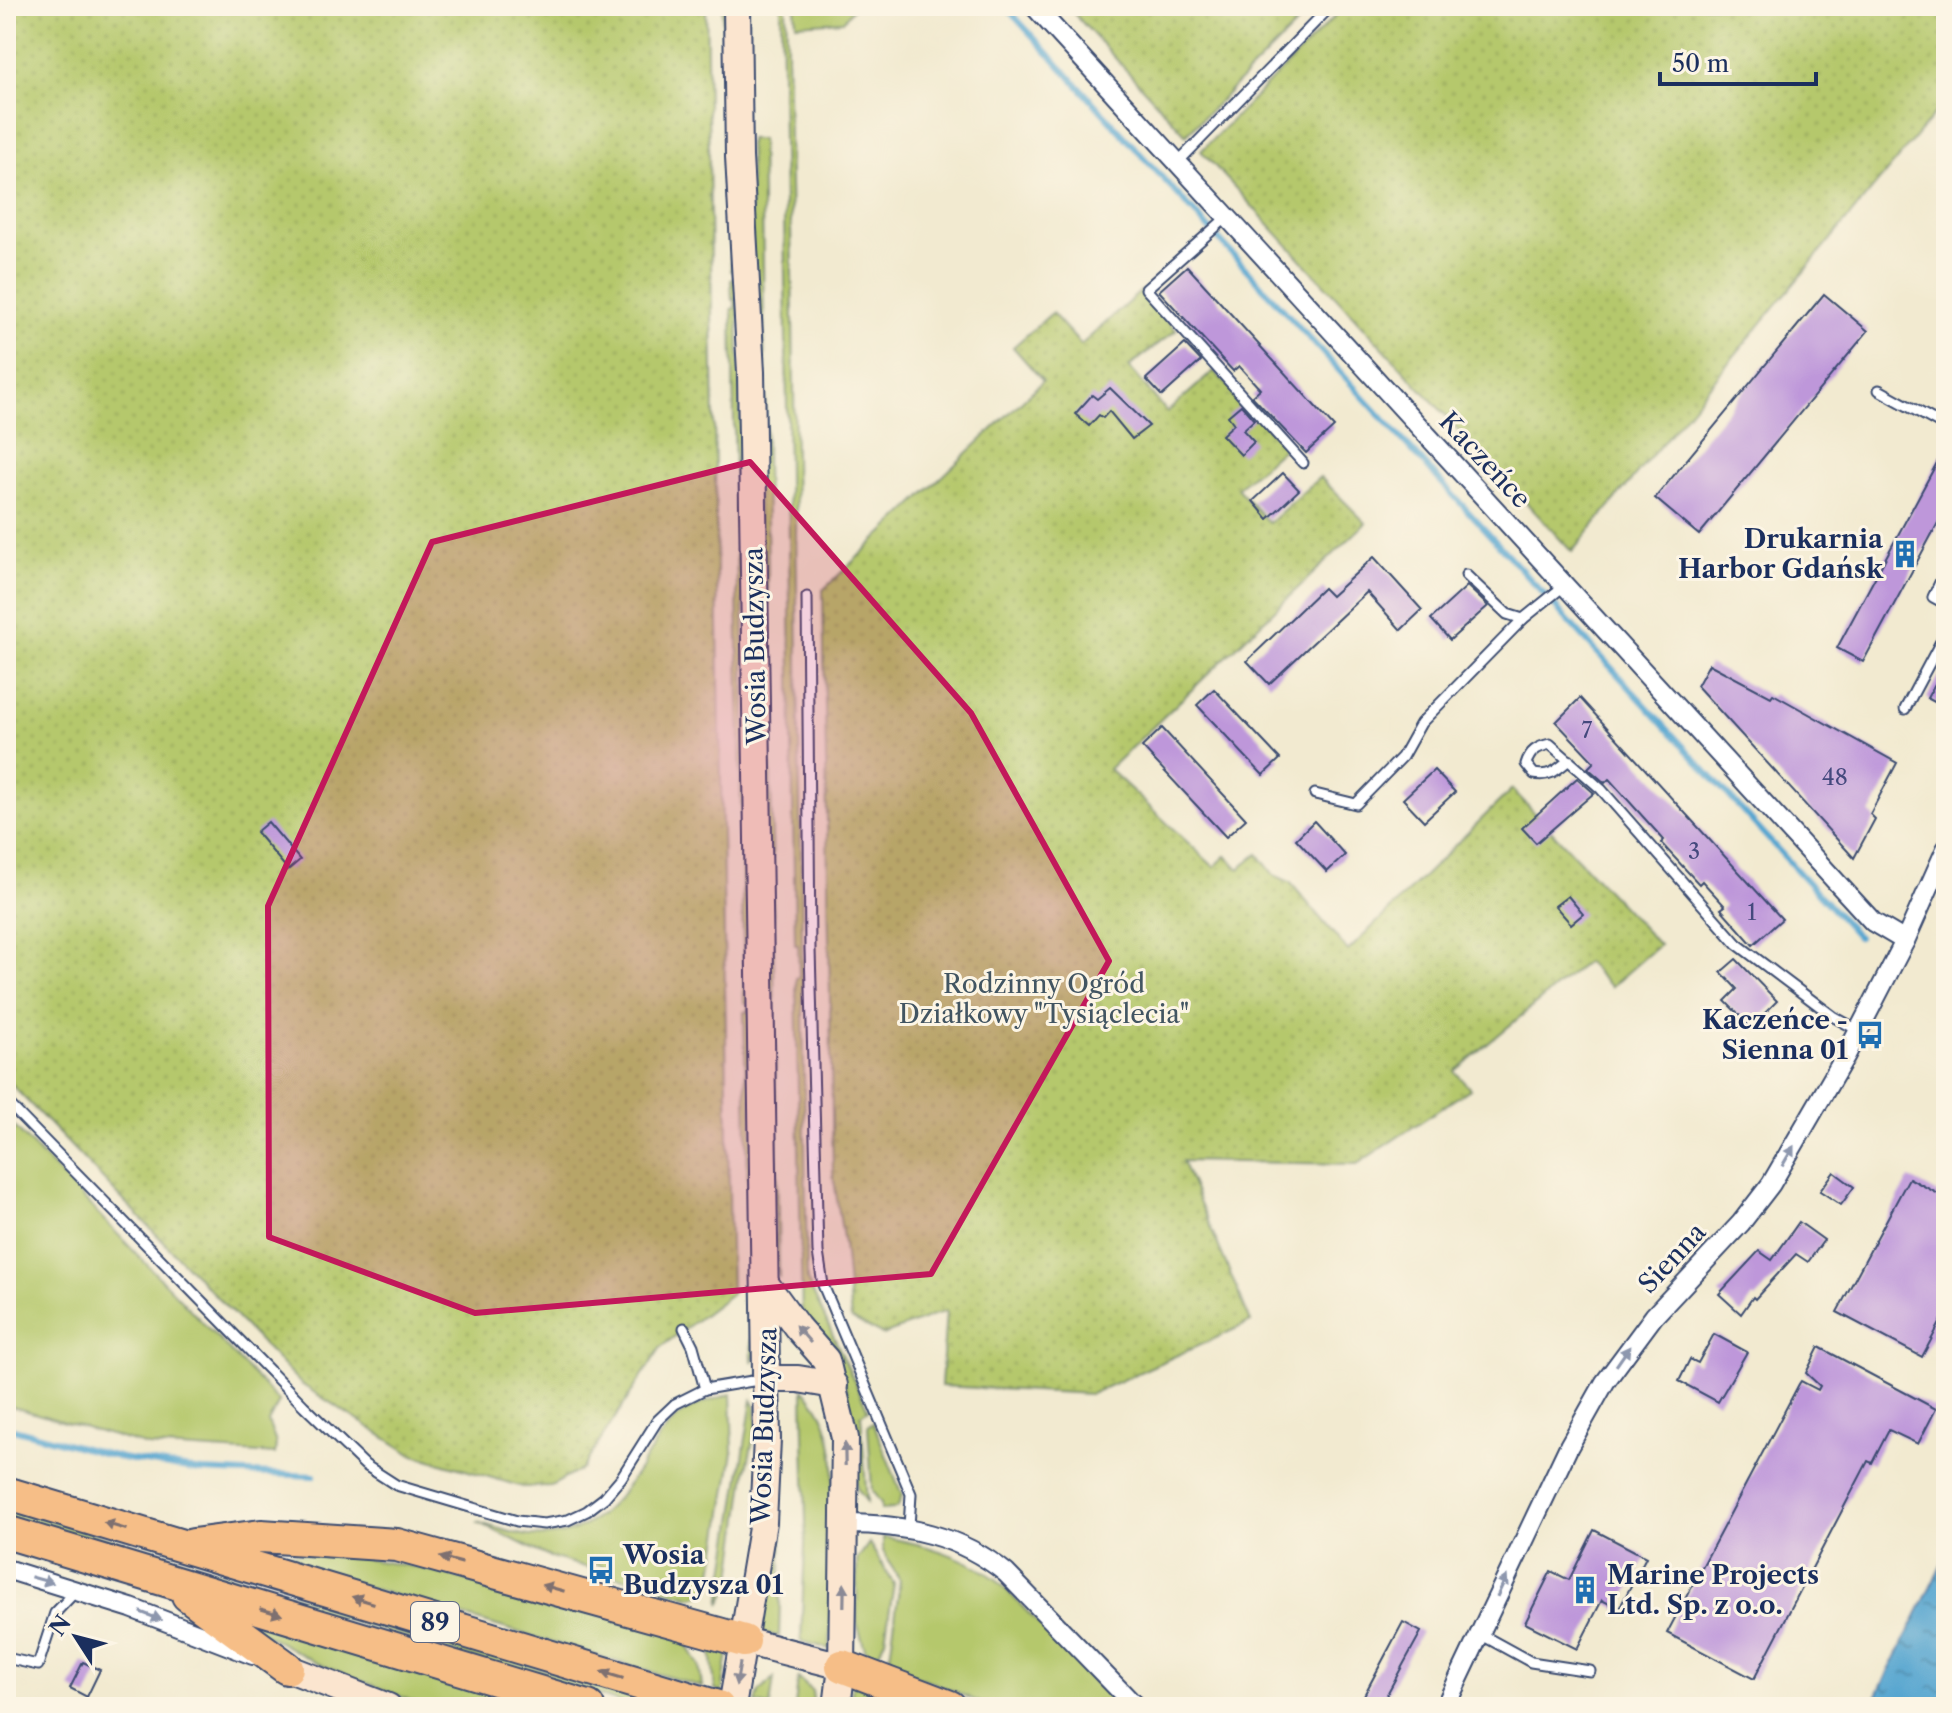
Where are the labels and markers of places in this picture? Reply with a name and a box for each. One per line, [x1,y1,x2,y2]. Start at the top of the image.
place label: Drukarnia Harbor Gdańsk [1678,523,1884,585]
building icon: Drukarnia Harbor Gdańsk [1890,539,1920,569]
place label: Kaczeńce - Sienna 01 [1702,1004,1848,1066]
bus stop icon: Kaczeńce - Sienna 01 [1855,1020,1885,1050]
place label: Wosia Budzysza 01 [622,1539,784,1601]
bus stop icon: Wosia Budzysza 01 [586,1555,616,1585]
place label: Marine Projects Ltd. Sp. z o.o. [1607,1559,1819,1621]
building icon: Marine Projects Ltd. Sp. z o.o. [1570,1575,1600,1605]

